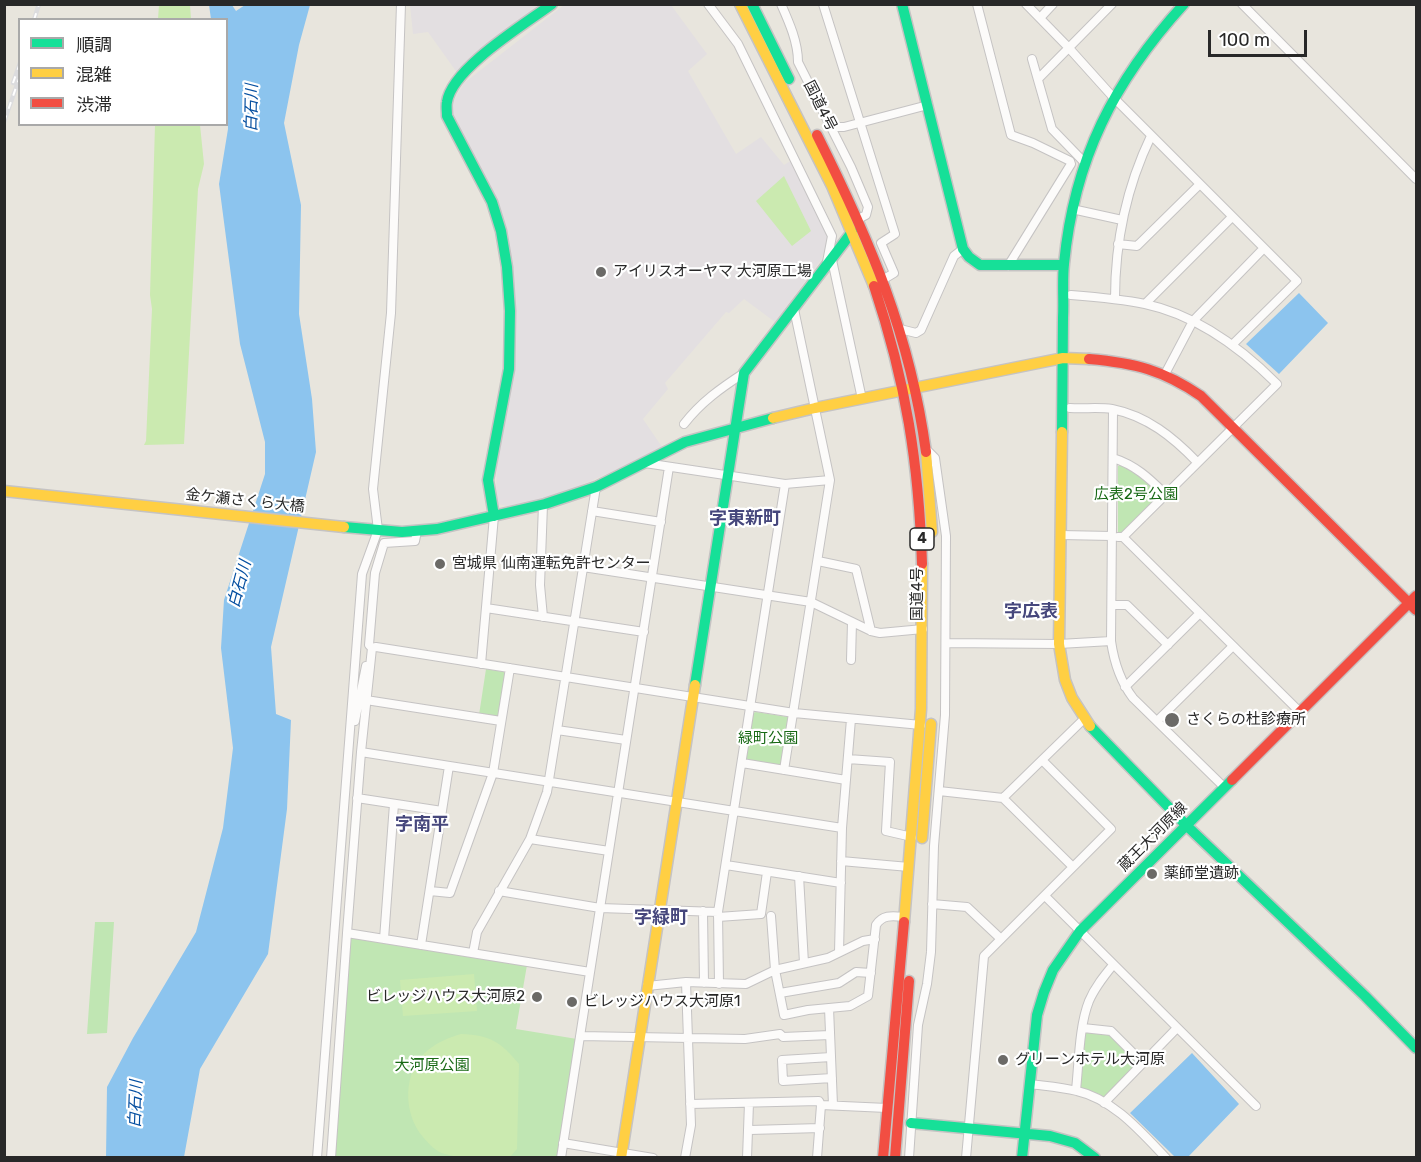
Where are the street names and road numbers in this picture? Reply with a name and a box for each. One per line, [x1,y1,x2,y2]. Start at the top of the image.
street label: 国道4号 [800,78,840,134]
street label: 金ケ瀬さくら大橋 [184,486,306,516]
road number: 4 [910,528,934,550]
street label: 国道4号 [909,567,927,621]
street label: 蔵王大河原線 [1115,799,1191,875]

